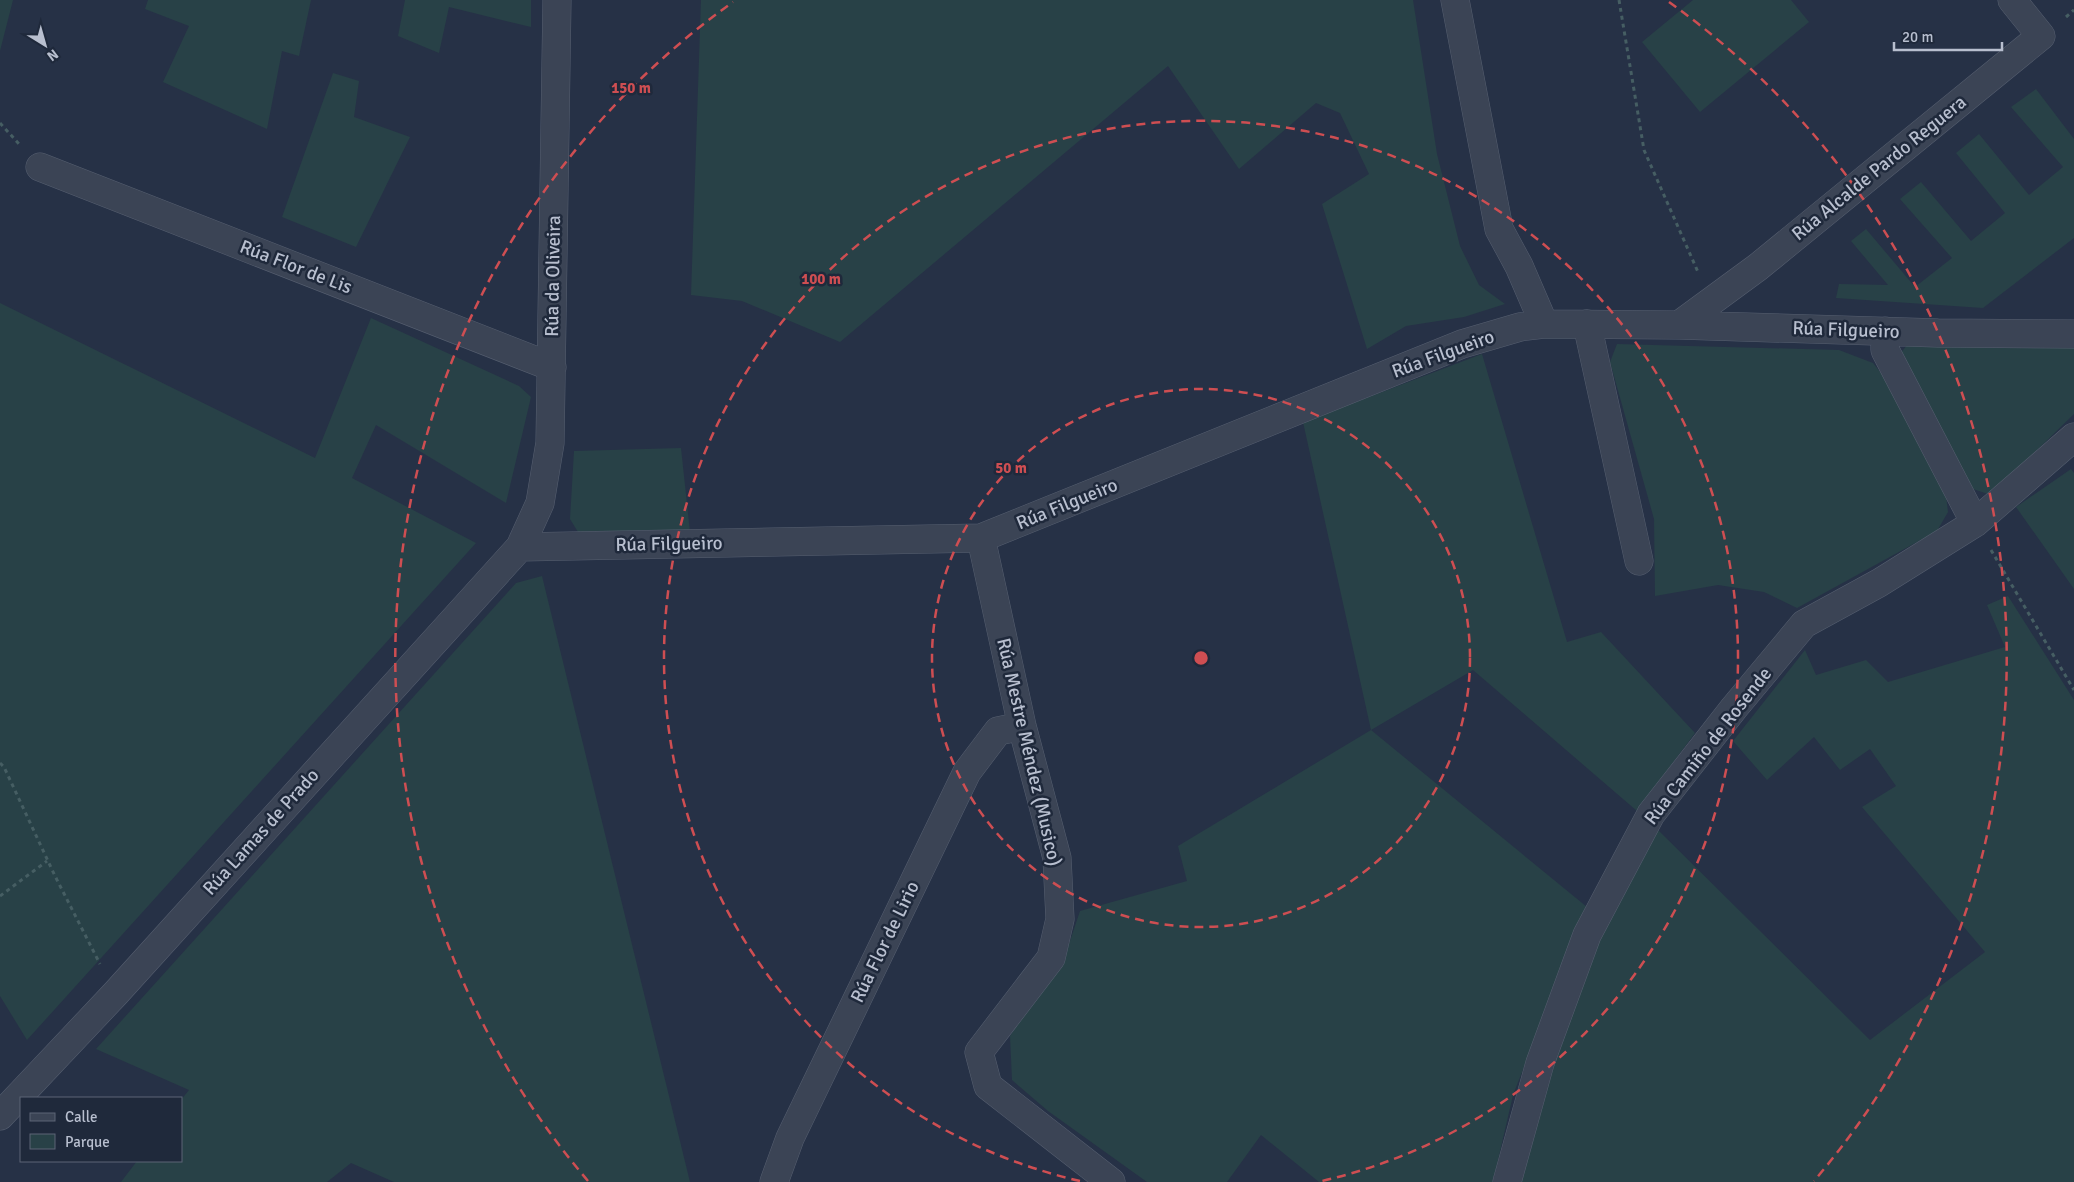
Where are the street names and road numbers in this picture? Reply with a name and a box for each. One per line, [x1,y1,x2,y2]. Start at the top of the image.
street label: Rúa Alcalde Pardo Reguera [1787,90,1971,246]
street label: Rúa da Oliveira [540,215,566,337]
street label: Rúa Flor de Lis [236,235,356,299]
street label: Rúa Filgueiro [1792,316,1900,344]
street label: Rúa Filgueiro [1388,324,1498,384]
street label: Rúa Filgueiro [1013,473,1121,535]
street label: Rúa Filgueiro [615,531,723,557]
street label: Rúa Mestre Méndez (Musico) [991,636,1067,868]
street label: Rúa Camiño de Rosende [1639,662,1777,830]
street label: Rúa Lamas de Prado [198,764,324,900]
street label: Rúa Flor de Lirio [845,877,925,1007]

